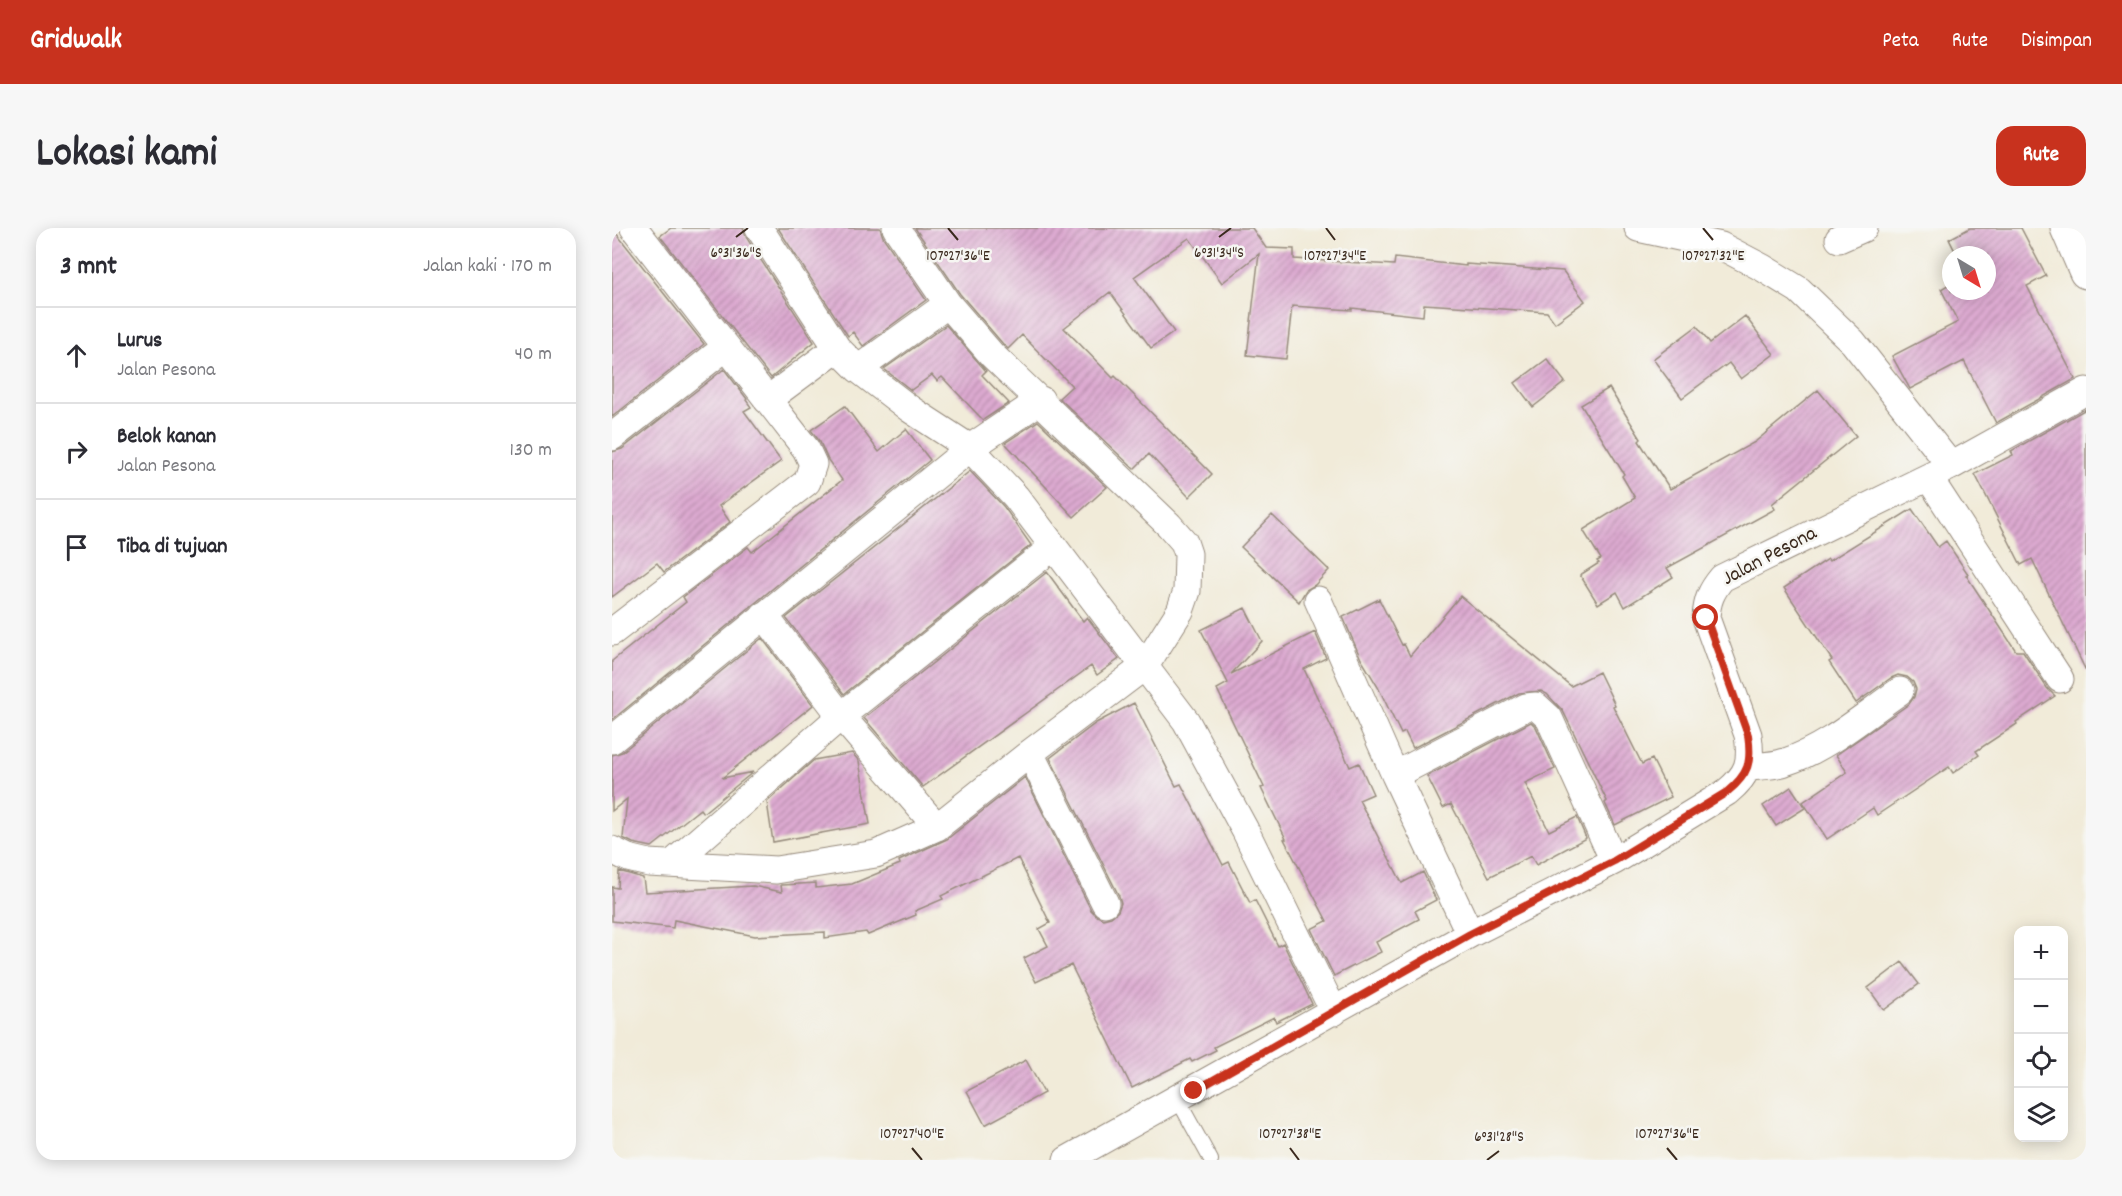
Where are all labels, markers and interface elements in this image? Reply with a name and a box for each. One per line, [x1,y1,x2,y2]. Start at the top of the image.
text: Gridwalk [30,22,122,62]
text: Peta [1882,27,1919,57]
text: Rute [1952,27,1988,57]
text: Disimpan [2021,27,2092,57]
text: Lokasi kami [36,126,217,186]
button: Rute [1996,126,2086,186]
text: 6°31'36"S [710,243,762,265]
text: 6°31'34"S [1194,243,1244,265]
text: 107°27'36"E [926,246,990,268]
text: 107°27'34"E [1304,246,1366,268]
text: 107°27'32"E [1682,246,1745,268]
north arrow [1942,246,1996,300]
text: 3 mnt [60,249,117,286]
text: Jalan kaki · 170 m [423,253,552,281]
text: Lurus [117,326,162,357]
icon: ahead [60,339,93,372]
text: 40 m [514,341,552,369]
text: Jalan Pesona [117,357,215,385]
text: Belok kanan [117,422,216,453]
icon: right [60,435,93,468]
text: 130 m [510,437,552,465]
text: Jalan Pesona [117,453,215,481]
street label: Jalan Pesona [1717,519,1824,595]
icon: arrive [60,531,93,564]
text: Tiba di tujuan [117,532,227,563]
route start [1692,604,1718,630]
map controls [2014,926,2068,1142]
button: + [2014,926,2068,980]
button: − [2014,980,2068,1034]
button: locate [2014,1034,2068,1088]
route end [1180,1077,1206,1103]
button: layers [2014,1088,2068,1142]
text: 107°27'40"E [880,1124,944,1146]
text: 107°27'38"E [1259,1124,1321,1146]
text: 107°27'36"E [1635,1124,1699,1146]
text: 6°31'28"S [1474,1127,1524,1149]

